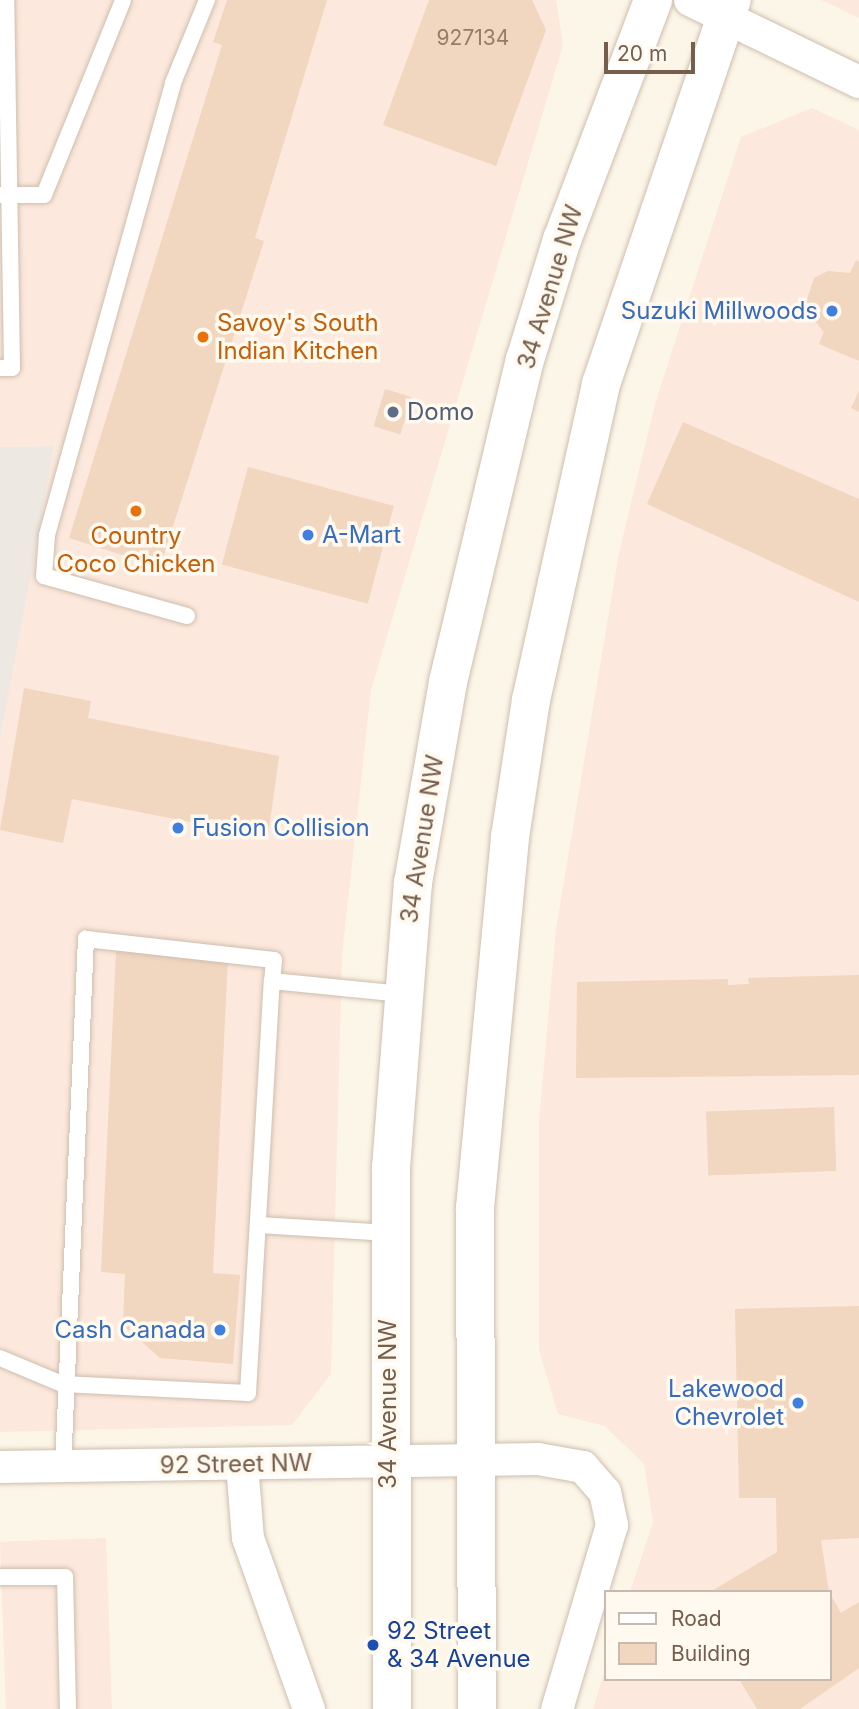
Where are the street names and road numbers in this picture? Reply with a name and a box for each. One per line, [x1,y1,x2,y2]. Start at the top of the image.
street label: 34 Avenue NW [511,202,589,372]
street label: 34 Avenue NW [394,753,450,925]
street label: 34 Avenue NW [374,1319,402,1489]
street label: 92 Street NW [160,1448,312,1480]

